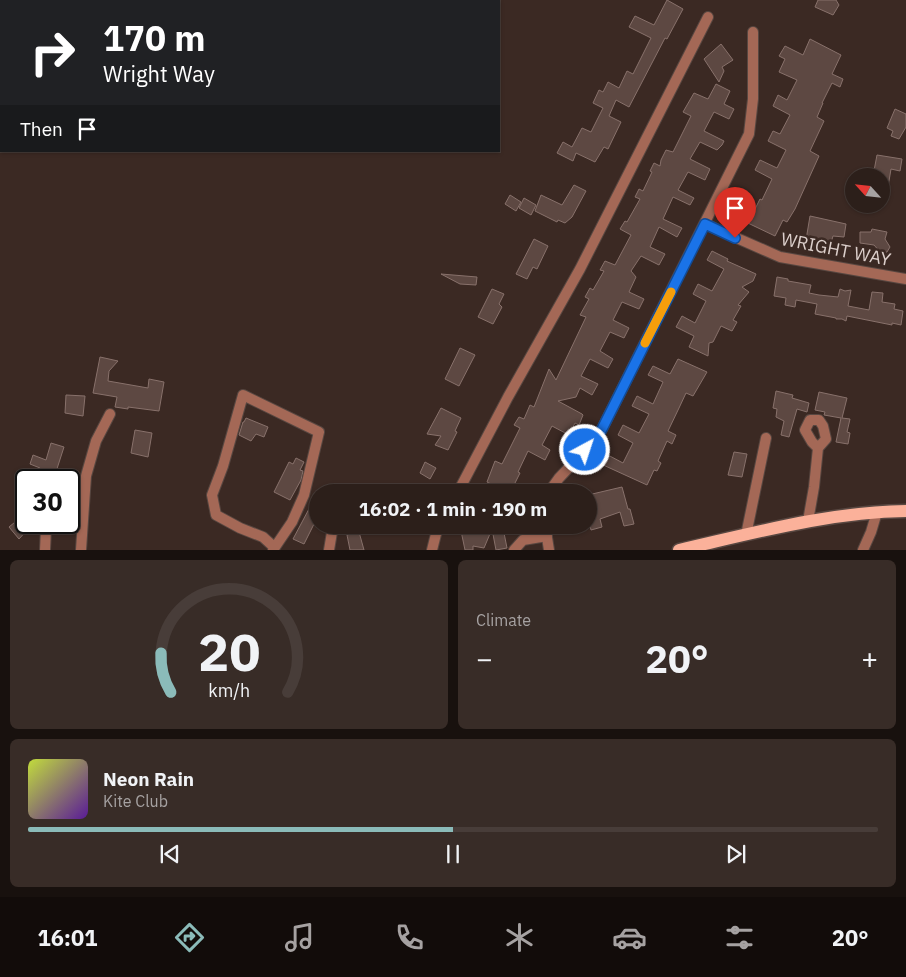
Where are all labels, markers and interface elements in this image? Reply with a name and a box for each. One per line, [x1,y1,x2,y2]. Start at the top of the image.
text: 170 m [103,15,206,61]
icon: right [20,20,85,85]
text: Wright Way [103,59,215,88]
icon: arrive [73,115,101,143]
text: Then [20,117,63,141]
north arrow [845,168,890,212]
map controls [845,168,890,213]
pin [714,187,756,238]
icon: arrive [721,194,749,222]
street label: WRIGHT WAY [779,227,893,271]
position arrow [558,423,610,475]
speed limit sign: 30 [15,469,80,534]
text: 16:02 · 1 min · 190 m [359,497,547,521]
text: Climate [476,610,531,630]
text: 20 [198,618,260,685]
text: 20° [645,634,709,683]
text: − [476,640,493,677]
text: + [861,640,878,677]
text: km/h [208,679,250,702]
text: Neon Rain [103,767,194,791]
text: Kite Club [103,791,168,811]
icon: previous [156,840,184,868]
icon: pause [439,840,467,868]
icon: next [722,840,750,868]
icon: directions [172,920,207,955]
icon: music [282,920,317,955]
icon: phone [392,920,427,955]
icon: climate [502,920,537,955]
icon: car [612,920,647,955]
icon: filters [722,920,757,955]
text: 16:01 [37,923,98,952]
text: 20° [832,923,868,952]

